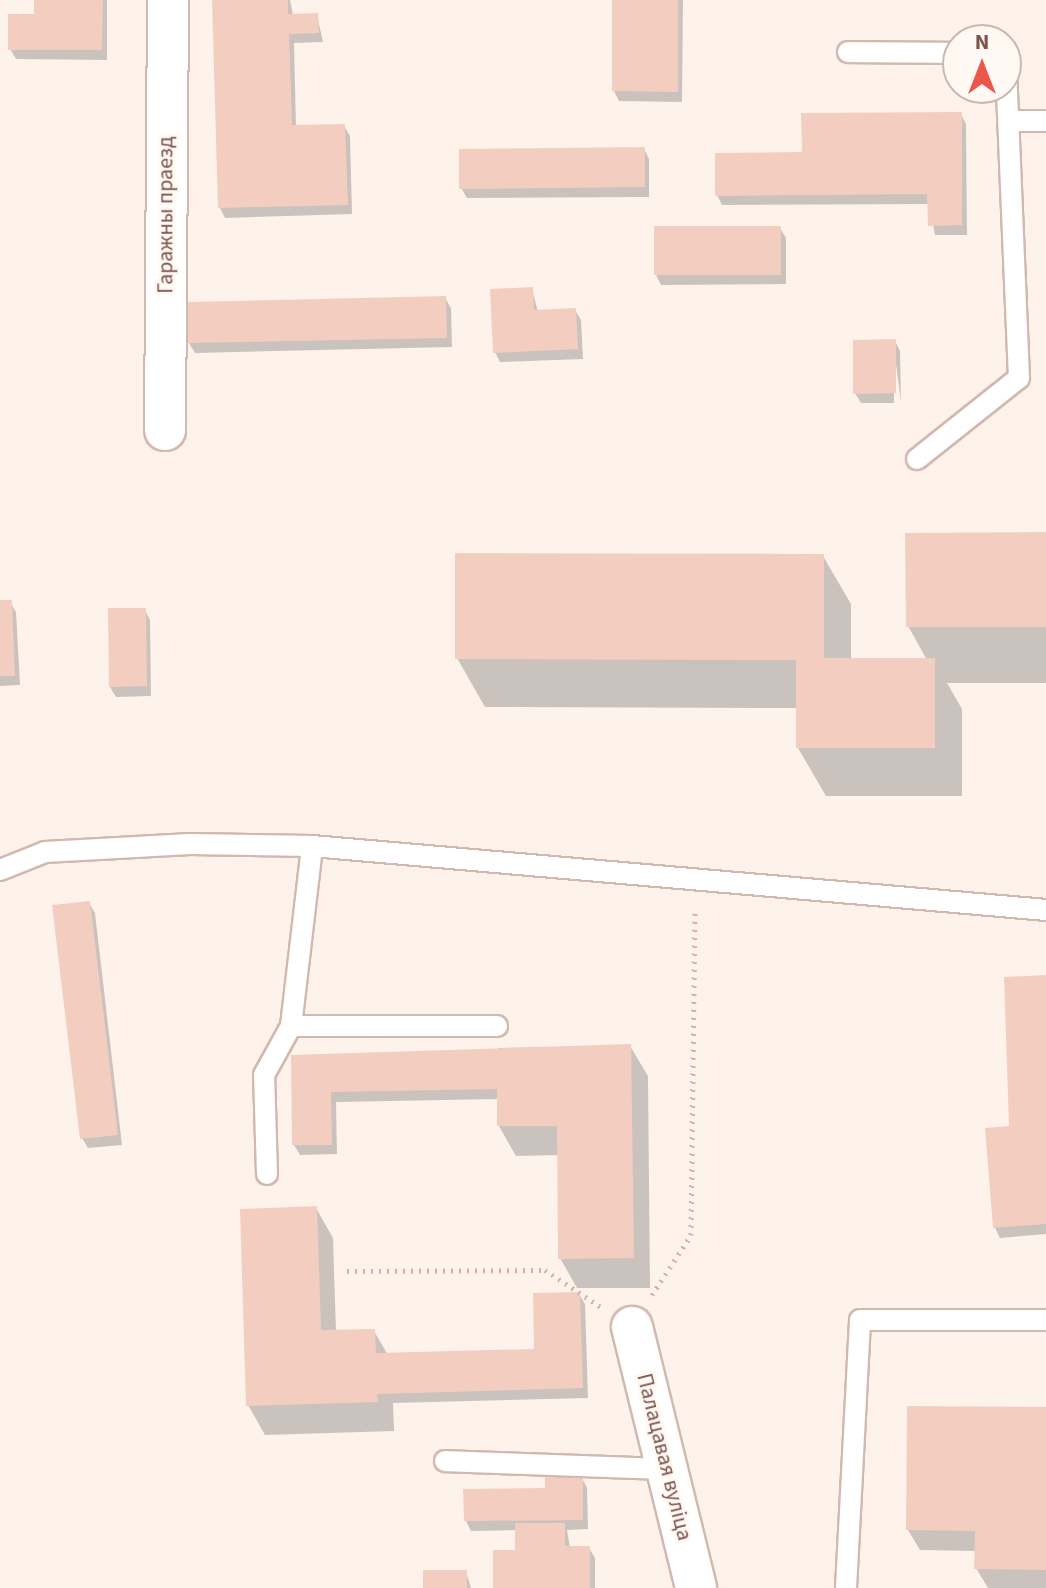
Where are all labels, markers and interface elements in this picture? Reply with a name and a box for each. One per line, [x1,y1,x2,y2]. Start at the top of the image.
north arrow [942,24,1022,104]
text: N [975,26,989,58]
street label: Гаражны праезд [153,136,179,294]
street label: Палацавая вуліца [630,1371,698,1543]

